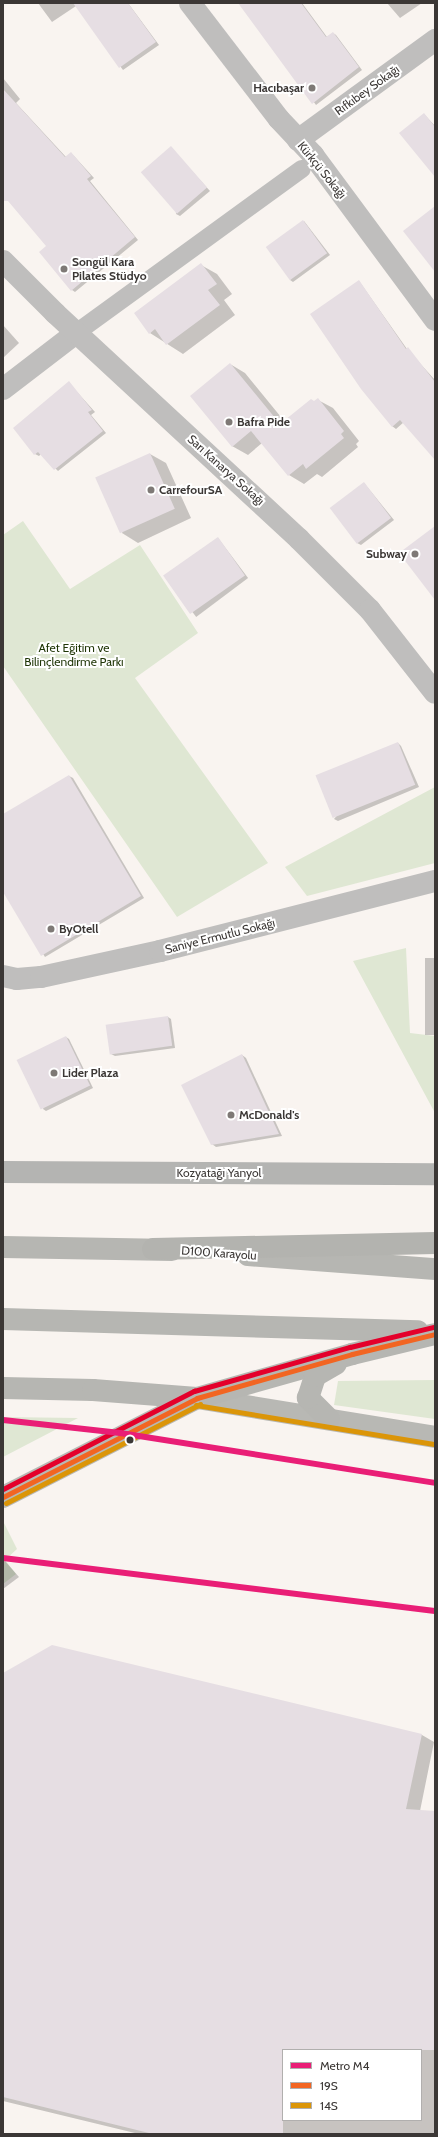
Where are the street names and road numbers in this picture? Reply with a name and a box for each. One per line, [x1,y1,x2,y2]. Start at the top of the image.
street label: Rıfkıbey Sokağı [332,62,402,118]
street label: Kürkçü Sokağı [295,139,349,201]
street label: Sarı Kanarya Sokağı [185,432,267,508]
street label: Saniye Ermutlu Sokağı [163,915,277,957]
street label: Kozyatağı Yanyol [177,1166,261,1180]
street label: D100 Karayolu [181,1243,257,1263]

